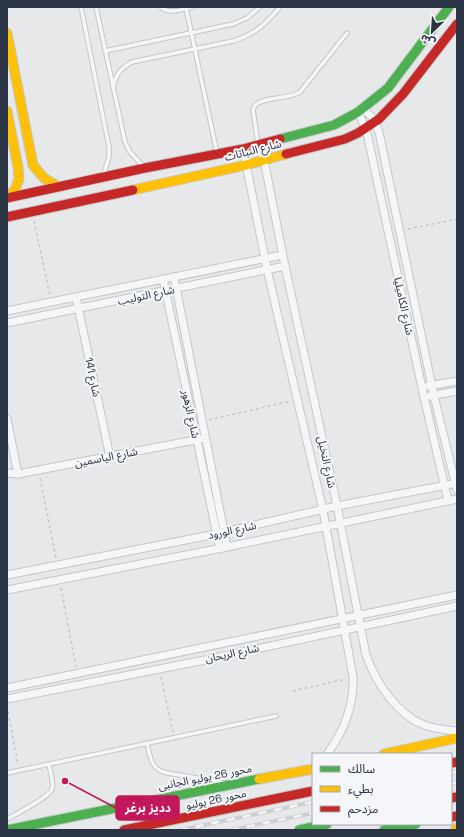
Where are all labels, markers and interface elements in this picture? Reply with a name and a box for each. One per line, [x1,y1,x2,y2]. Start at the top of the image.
north arrow [412,12,452,52]
text: ش [418,32,438,51]
street label: شارع النباتات [223,136,283,165]
street label: شارع الكاميليا [390,276,417,337]
street label: شارع التوليب [116,282,176,309]
street label: شارع 141 [81,356,104,399]
street label: شارع الزهور [178,388,203,440]
street label: شارع النخيل [314,435,339,490]
street label: شارع الياسمين [73,444,139,471]
street label: شارع الورود [207,518,258,543]
street label: شارع الريحان [204,640,261,667]
legend [312,753,452,825]
street label: محور 26 يوليو الجانبى [157,761,253,793]
text: سالك [348,761,375,777]
text: بطيء [348,781,374,799]
street label: محور 26 يوليو [184,786,248,812]
callout: دديز برغر [116,796,179,820]
text: دديز برغر [124,800,171,816]
text: مزدحم [348,801,378,818]

